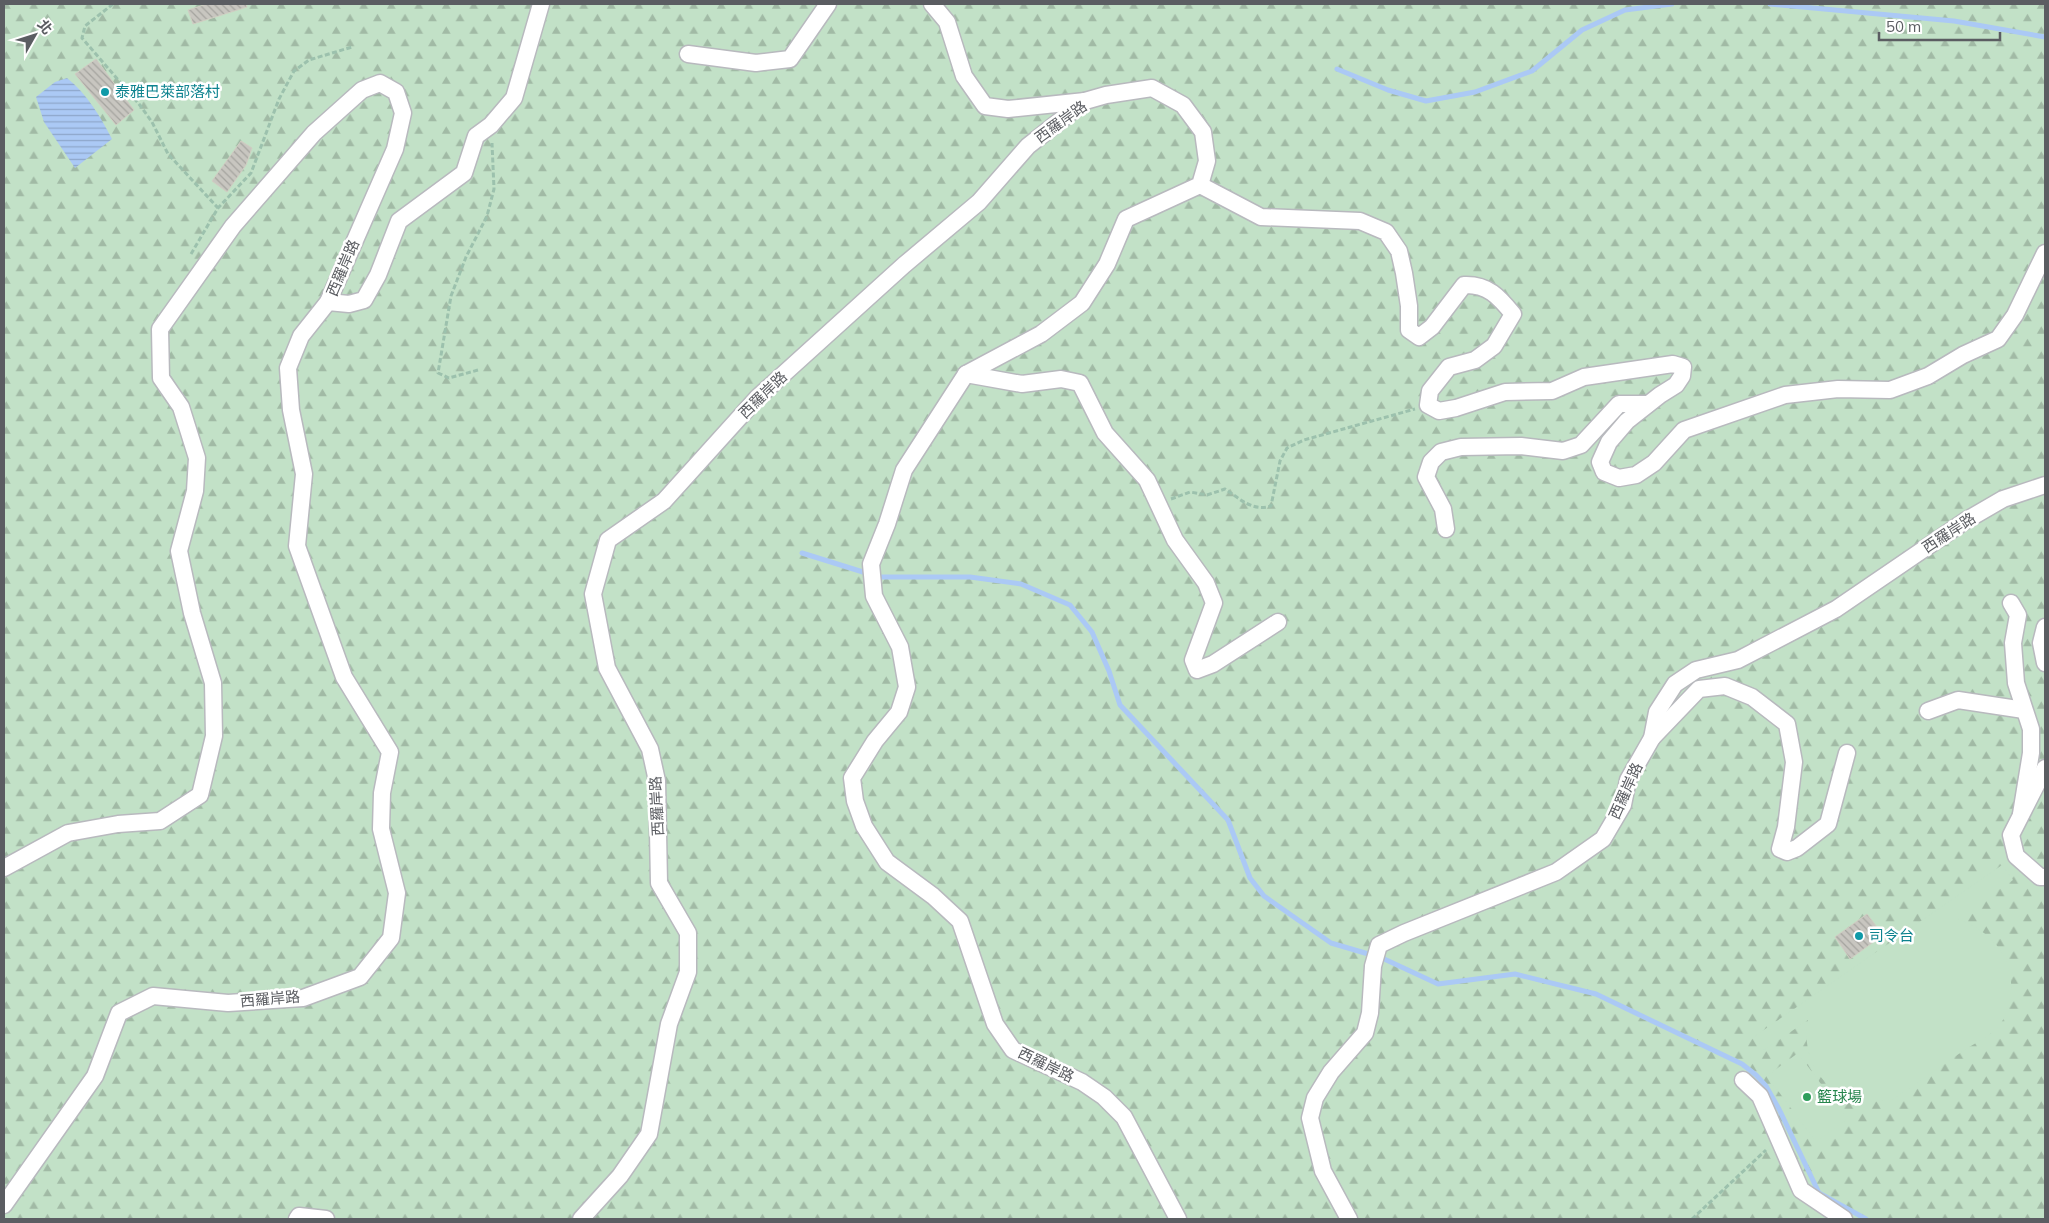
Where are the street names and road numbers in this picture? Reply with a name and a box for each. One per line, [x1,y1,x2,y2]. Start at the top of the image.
street label: 西羅岸路 [1031,96,1091,147]
street label: 西羅岸路 [322,236,363,299]
street label: 西羅岸路 [734,367,791,422]
street label: 西羅岸路 [1918,508,1979,557]
street label: 西羅岸路 [1605,760,1646,822]
street label: 西羅岸路 [645,776,668,836]
street label: 西羅岸路 [239,986,301,1011]
street label: 西羅岸路 [1015,1043,1077,1086]

